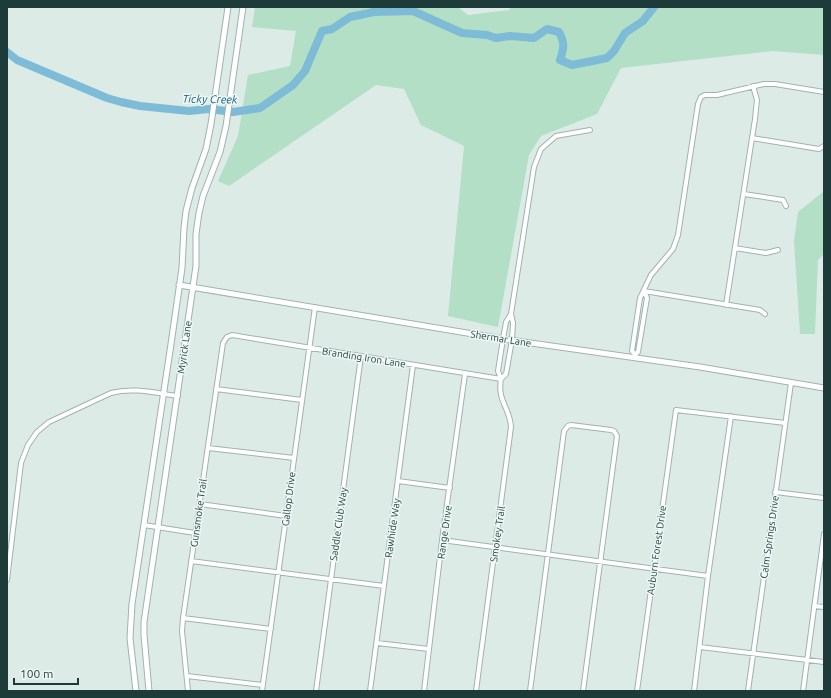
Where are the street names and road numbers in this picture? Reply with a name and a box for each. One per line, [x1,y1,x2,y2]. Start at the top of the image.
street label: Myrick Lane [175,320,194,374]
street label: Shermar Lane [470,328,532,349]
street label: Branding Iron Lane [321,345,407,370]
street label: Gallop Drive [280,471,297,527]
street label: Gunsmoke Trail [188,478,209,548]
street label: Saddle Club Way [328,486,349,562]
street label: Calm Springs Drive [758,495,781,579]
street label: Rawhide Way [383,497,402,558]
street label: Range Drive [435,504,454,560]
street label: Smokey Trail [488,505,507,563]
street label: Auburn Forest Drive [645,505,668,595]

